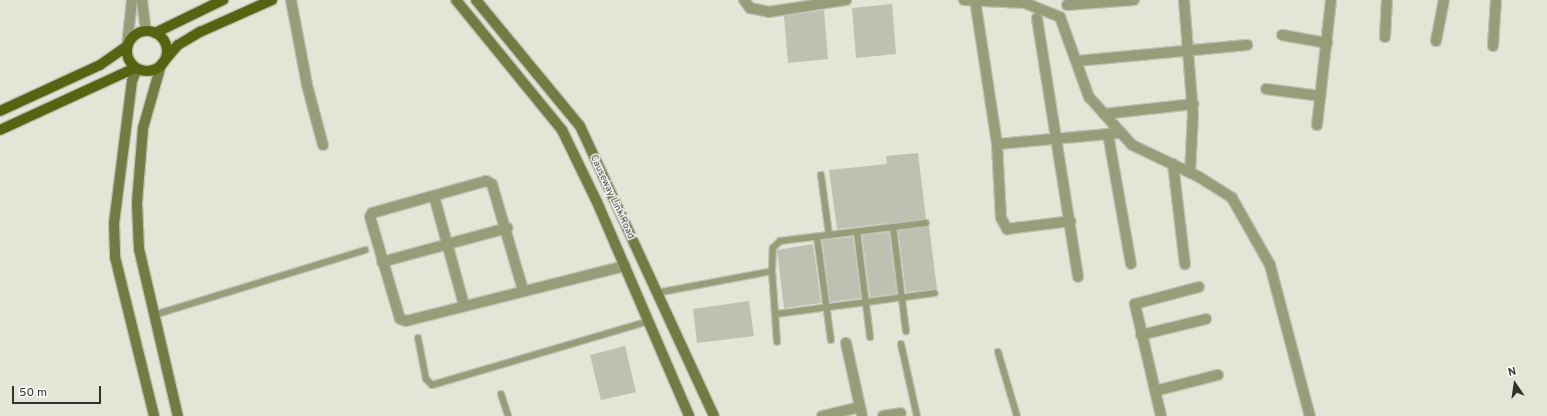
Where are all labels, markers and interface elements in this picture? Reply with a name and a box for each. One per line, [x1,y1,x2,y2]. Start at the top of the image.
street label: Causeway Link Road [587,153,637,241]
north arrow [1495,364,1535,404]
text: N [1507,365,1518,380]
scale bar [14,378,103,404]
text: 50 m [19,385,47,401]

